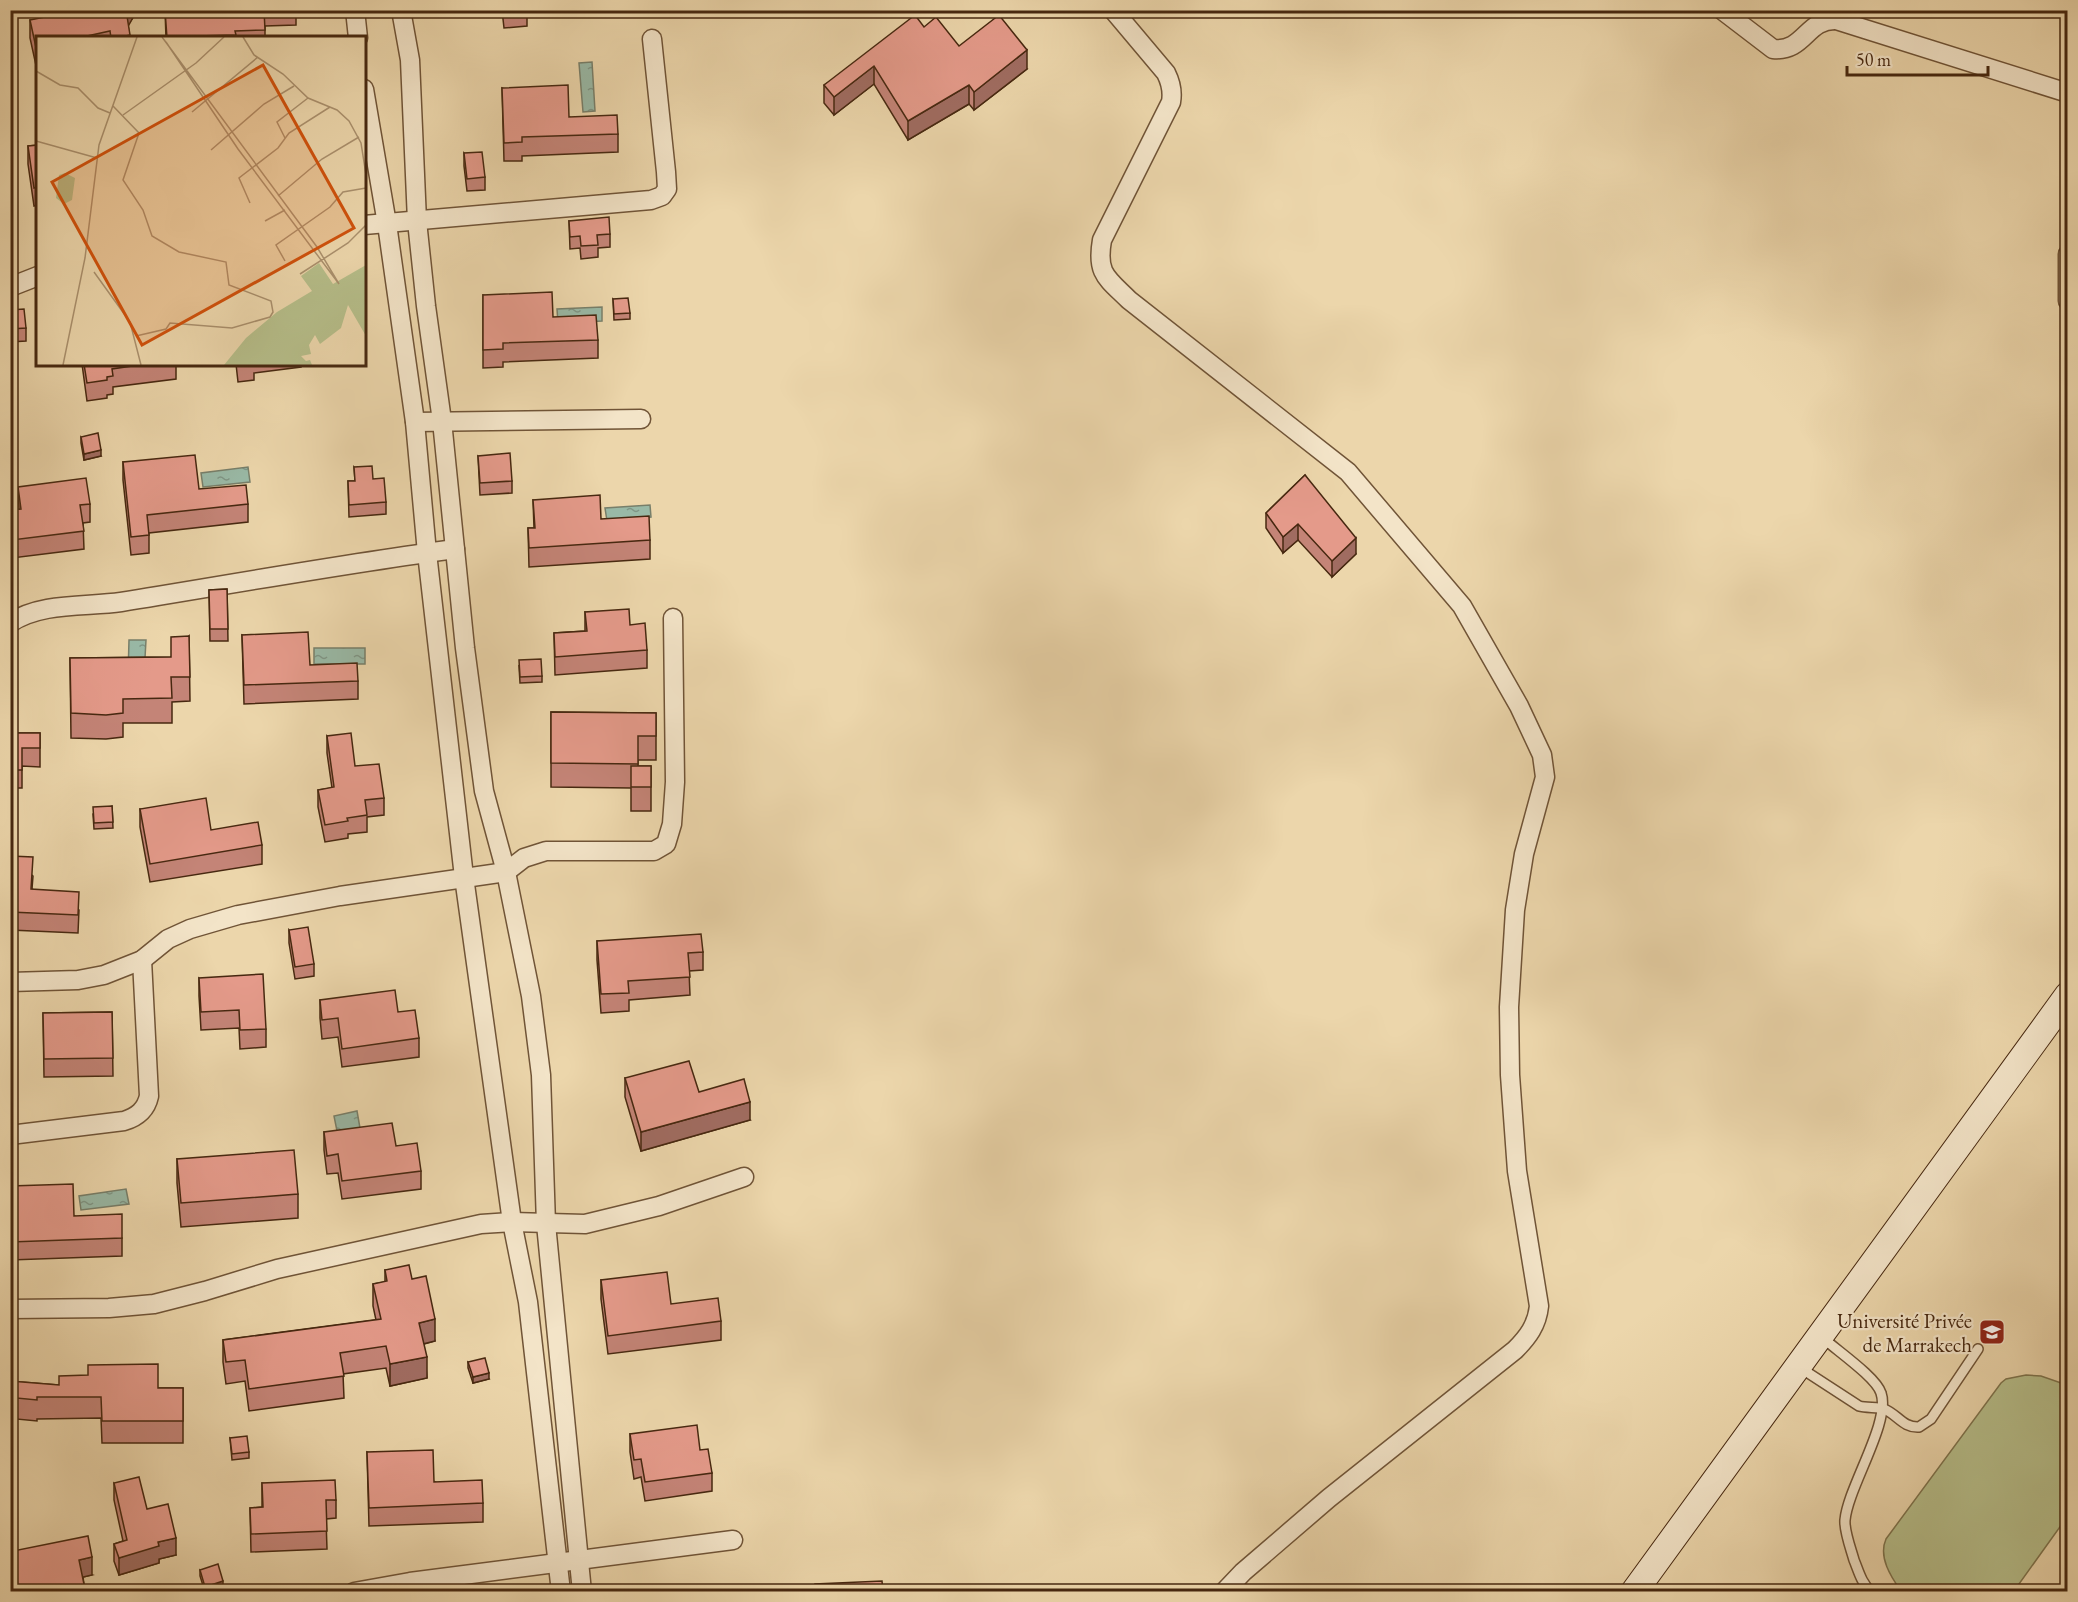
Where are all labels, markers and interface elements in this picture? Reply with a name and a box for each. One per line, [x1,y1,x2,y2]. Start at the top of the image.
inset map [36,36,366,366]
scale bar [1847,39,1988,77]
text: 50 m [1856,48,1891,71]
place label: Université Privée de Marrakech [1837,1307,1972,1358]
school or university icon: Université Privée de Marrakech [1977,1317,2007,1347]

